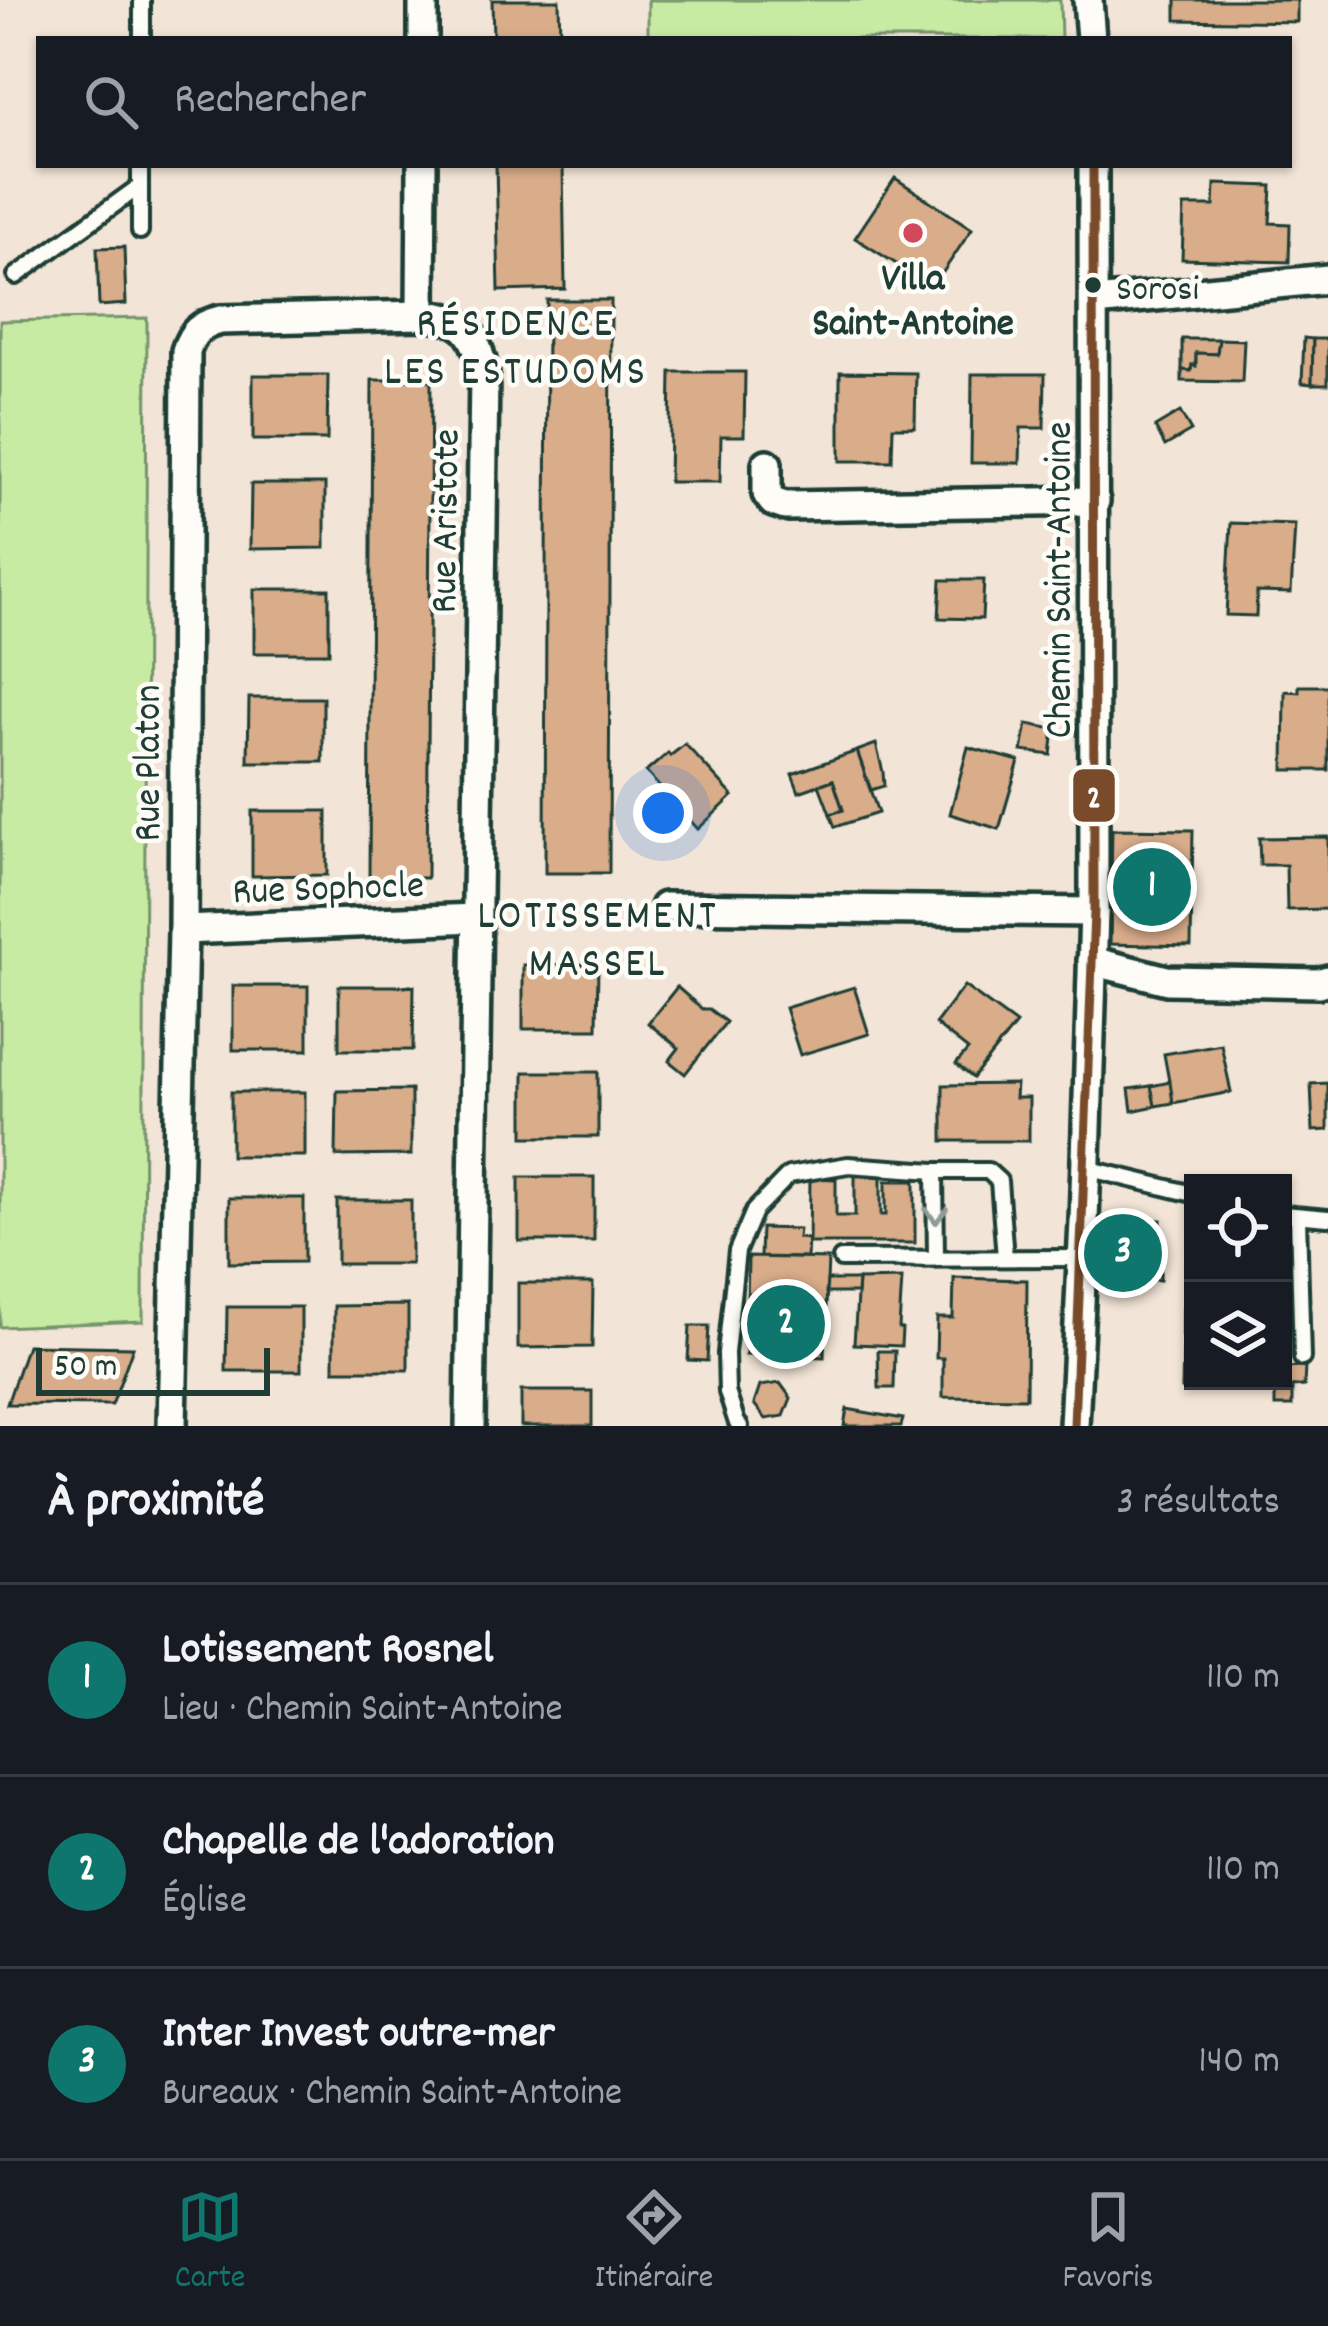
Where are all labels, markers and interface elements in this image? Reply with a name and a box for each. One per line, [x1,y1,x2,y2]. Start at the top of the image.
search box [36,36,1292,168]
icon: search [78,69,144,135]
text: Rechercher [174,70,366,134]
marker: Villa Saint-Antoine [900,220,926,246]
place label: Villa Saint-Antoine [812,254,1014,354]
place label: Sorosi [1116,266,1199,318]
marker: Sorosi [1082,274,1104,296]
district label: RÉSIDENCE LES ESTUDOMS [384,297,648,405]
street label: Chemin Saint-Antoine [1035,422,1090,738]
street label: Rue Aristote [419,428,478,614]
street label: Rue Platon [124,685,179,841]
line badge: 2 [1071,767,1117,824]
text: 2 [1087,777,1101,824]
your location [633,783,693,843]
pin: 1 [1113,842,1191,932]
street label: Rue Sophocle [231,861,425,922]
district label: LOTISSEMENT MASSEL [477,889,719,997]
map controls [1184,1174,1292,1390]
button: locate [1184,1174,1292,1282]
one-way arrow [923,1207,949,1225]
pin: 3 [1084,1208,1162,1298]
pin: 2 [747,1279,825,1369]
button: layers [1184,1282,1292,1390]
scale bar [36,1342,270,1395]
text: 50 m [54,1345,118,1392]
text: À proximité [48,1468,265,1540]
text: 3 résultats [1116,1477,1280,1532]
text: Lotissement Rosnel [162,1620,494,1684]
text: 1 [83,1652,91,1707]
text: 110 m [1206,1652,1280,1707]
text: Lieu · Chemin Saint-Antoine [162,1684,563,1739]
text: Chapelle de l'adoration [162,1812,555,1876]
text: 2 [78,1844,96,1899]
text: 110 m [1206,1844,1280,1899]
text: Église [162,1876,247,1931]
text: Inter Invest outre-mer [162,2004,555,2068]
text: 3 [78,2036,96,2091]
text: 140 m [1198,2036,1280,2091]
text: Bureaux · Chemin Saint-Antoine [162,2068,622,2123]
tab: Carte [175,2184,245,2303]
tab: Itinéraire [595,2184,713,2303]
tab: Favoris [1062,2184,1153,2303]

